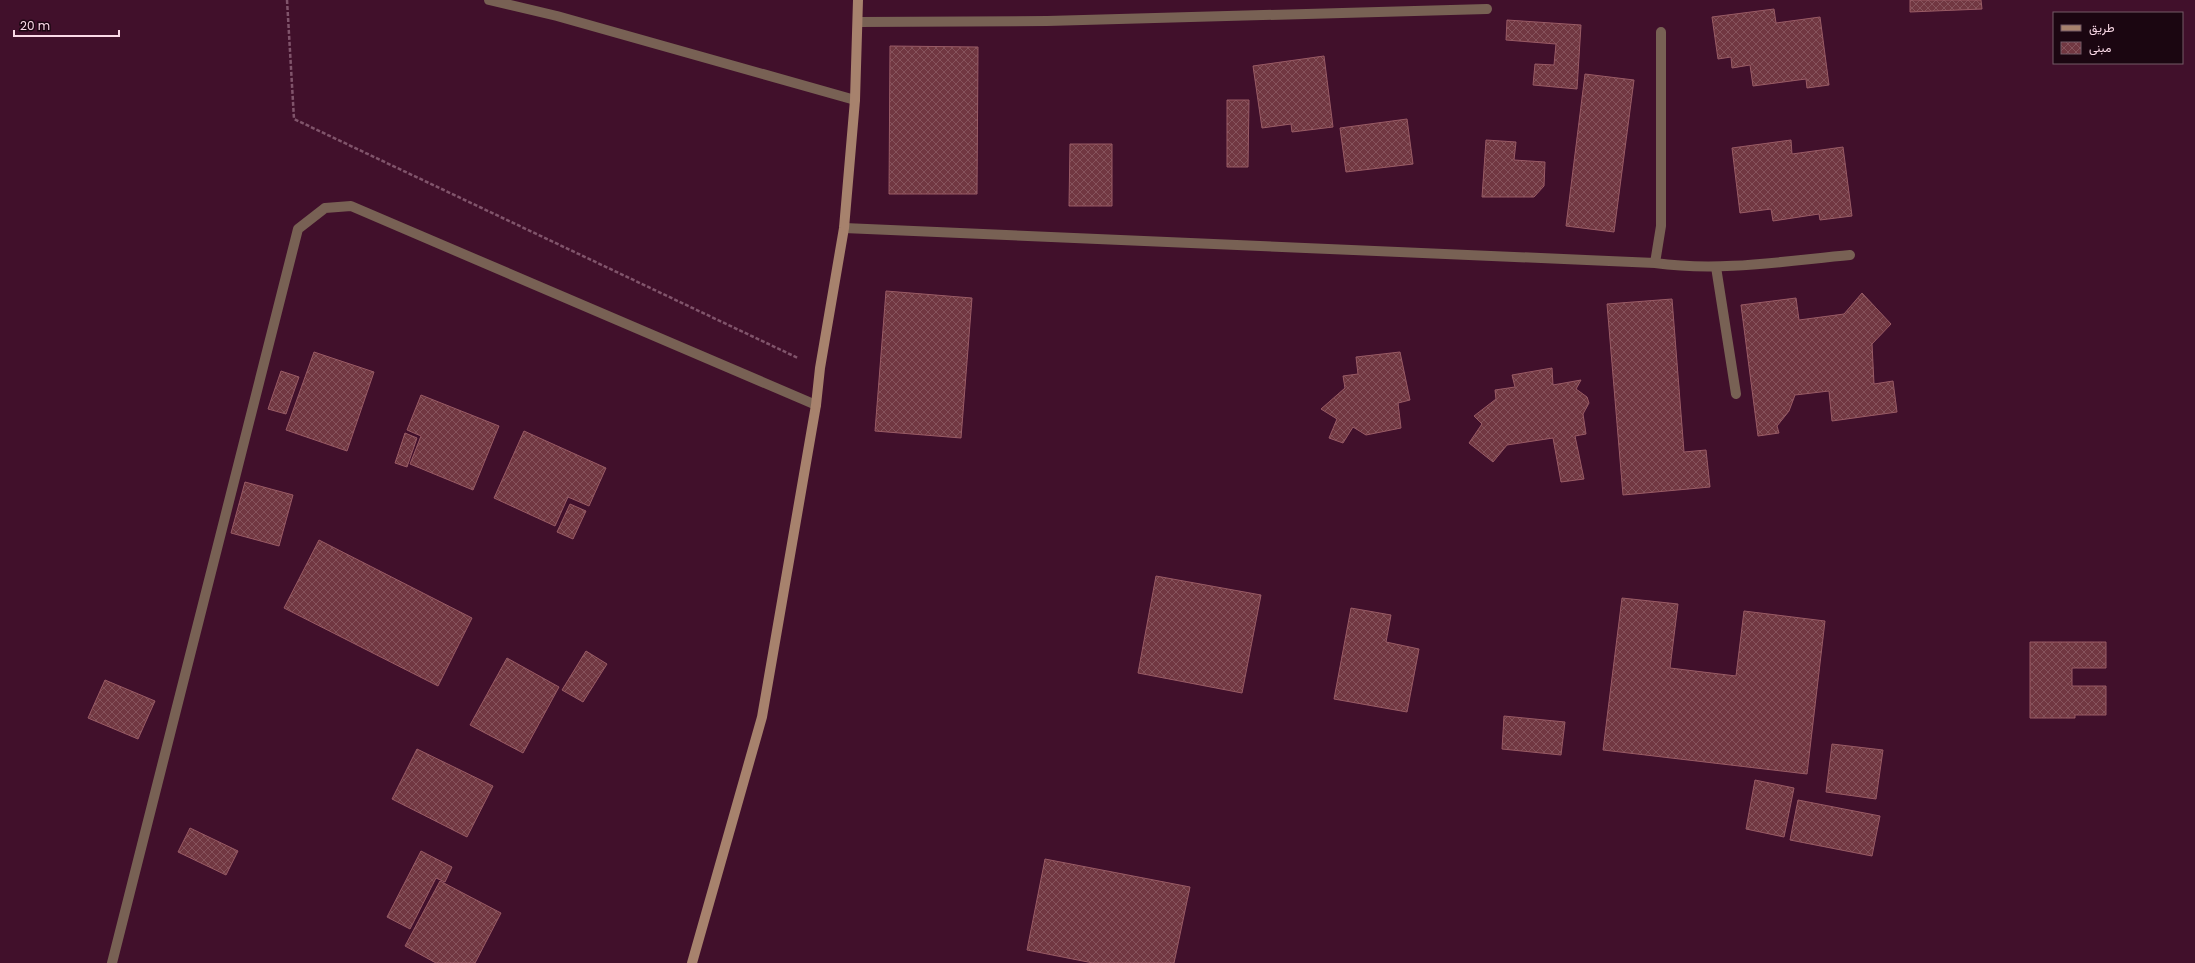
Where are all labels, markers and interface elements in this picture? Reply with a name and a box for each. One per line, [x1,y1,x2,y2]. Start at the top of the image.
scale bar [14,12,119,38]
legend [2053,12,2183,64]
text: 20 m [20,17,50,34]
text: طريق [2089,19,2115,36]
text: مبنى [2089,39,2111,56]

